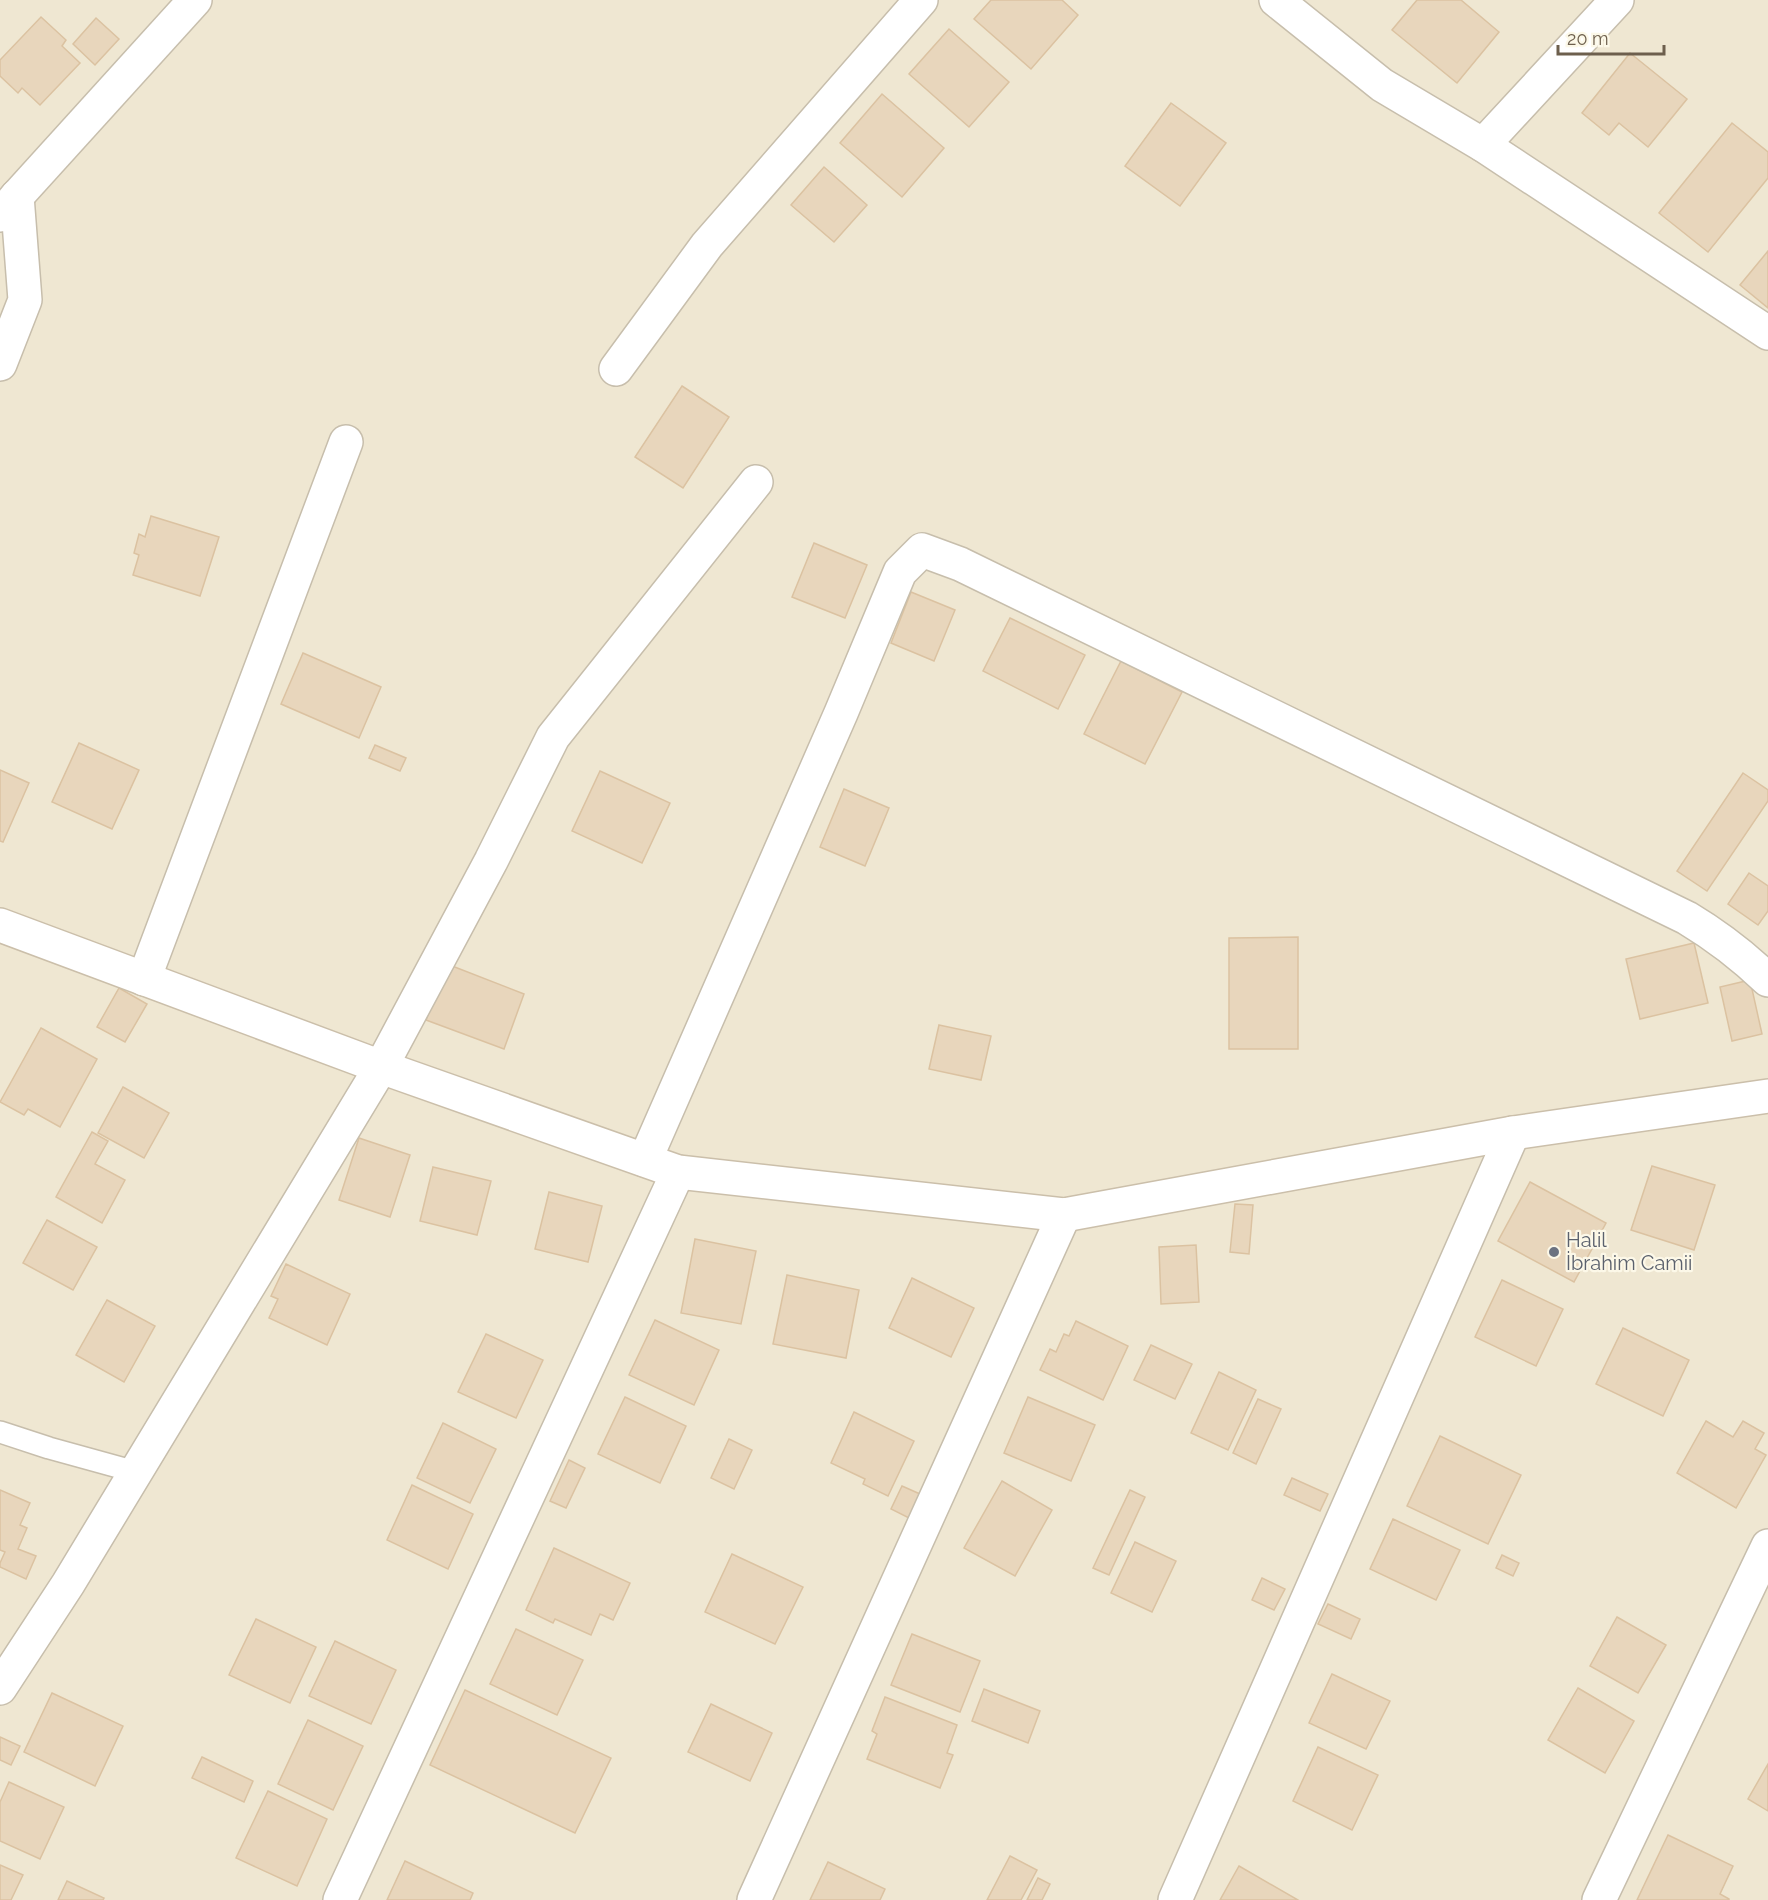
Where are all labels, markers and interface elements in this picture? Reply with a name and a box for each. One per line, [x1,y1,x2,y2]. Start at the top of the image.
scale bar [1558,18,1664,56]
text: 20 m [1567,28,1609,49]
place label: Halil İbrahim Camii [1566,1228,1692,1275]
marker: Halil İbrahim Camii [1547,1245,1561,1259]

